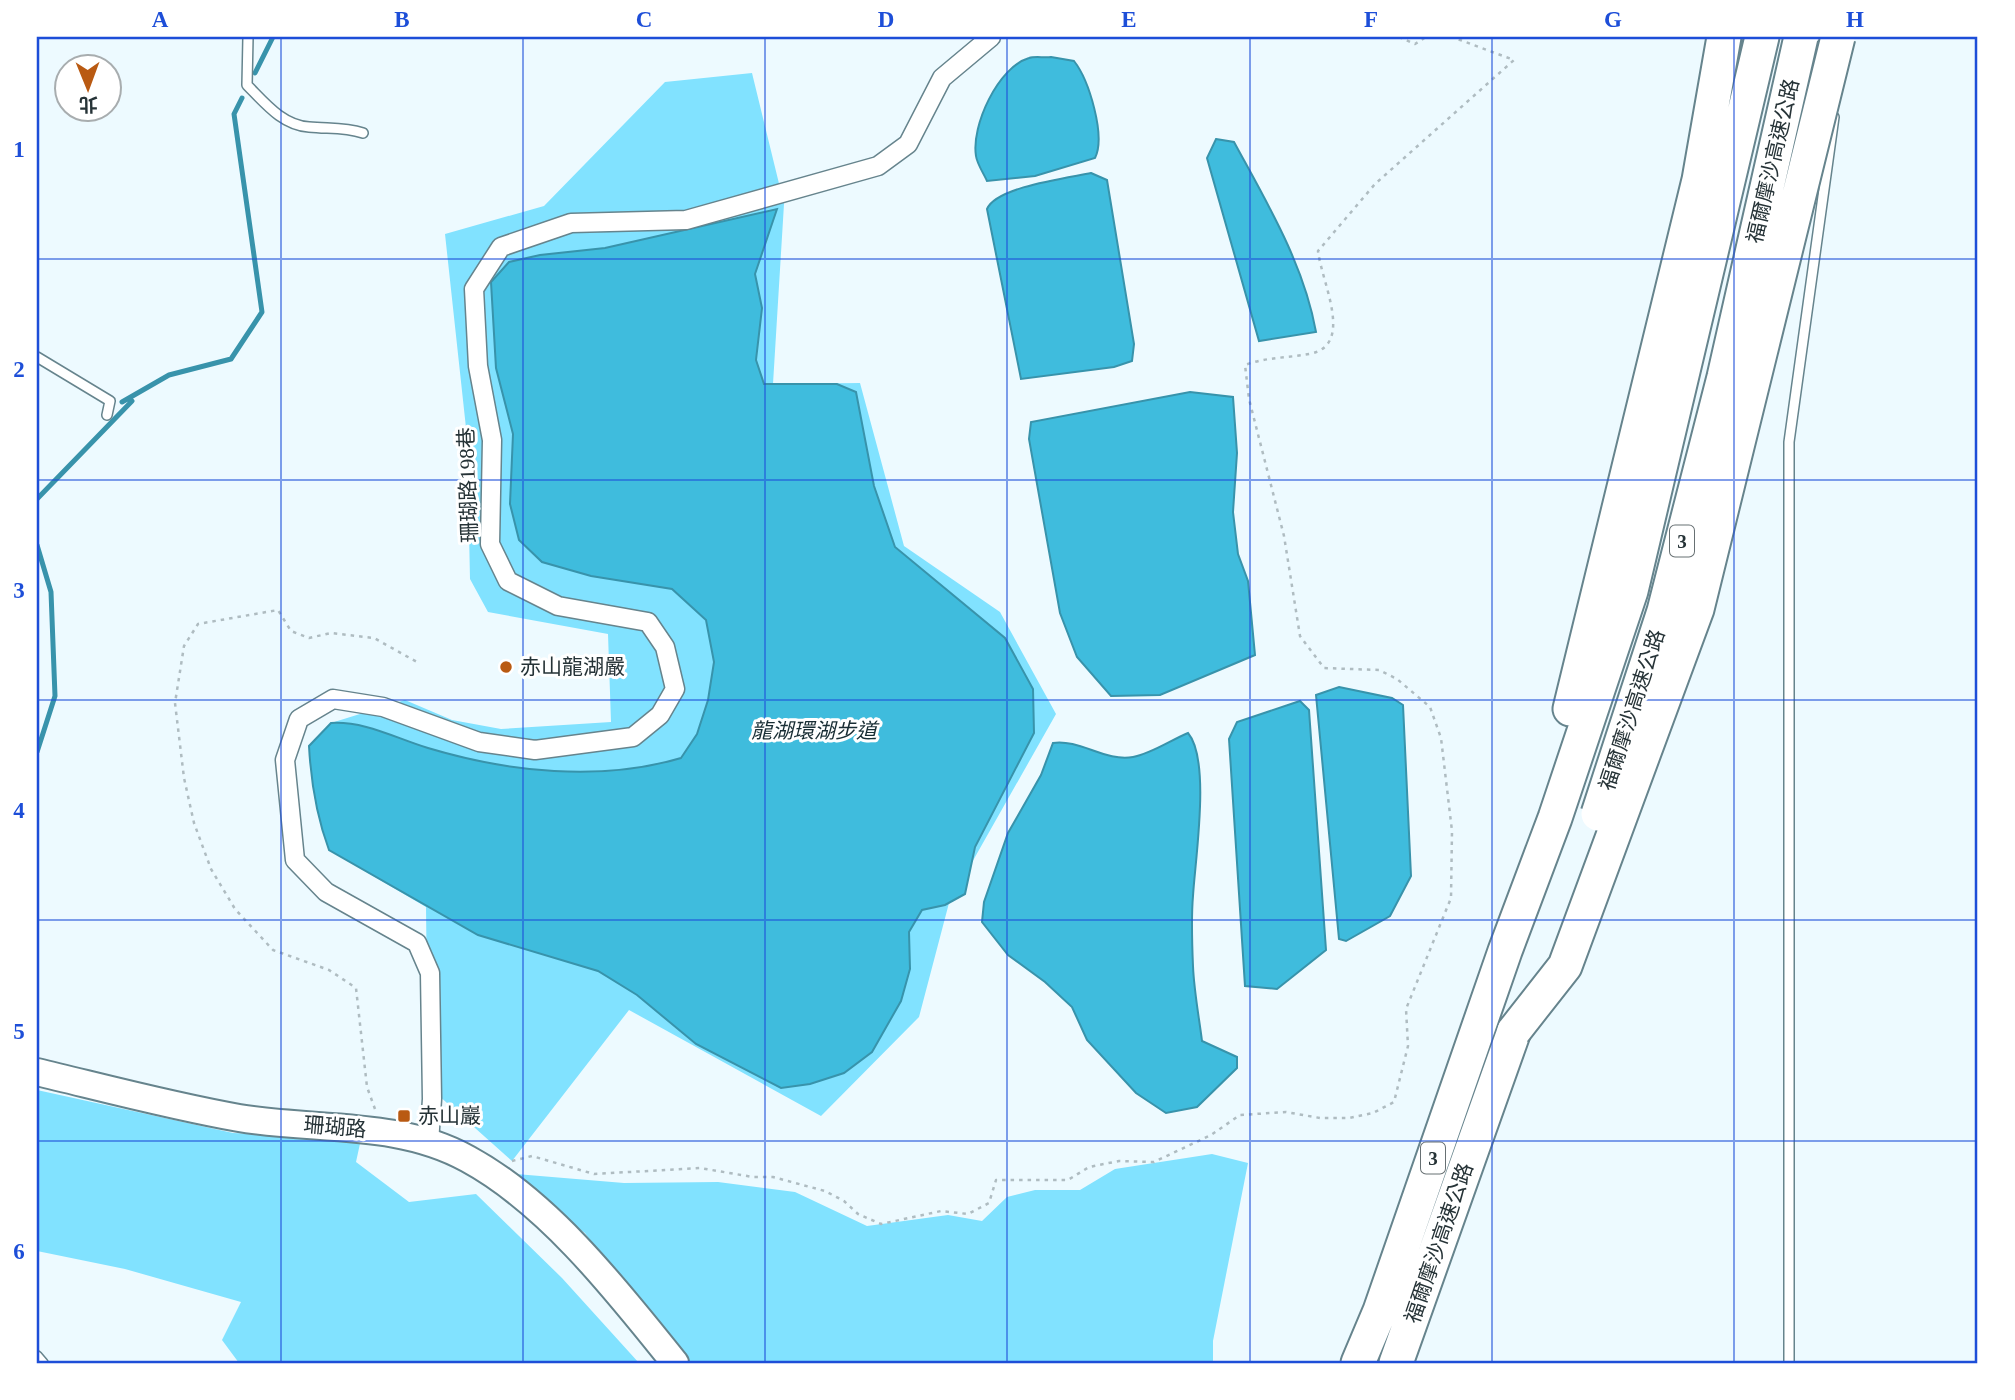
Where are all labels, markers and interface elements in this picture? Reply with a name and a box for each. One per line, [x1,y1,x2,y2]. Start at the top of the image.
text: A [152,7,169,32]
text: B [394,7,410,32]
text: C [636,7,652,32]
text: D [878,7,894,32]
text: E [1121,7,1137,32]
text: F [1364,7,1378,32]
text: G [1604,7,1622,32]
text: H [1846,7,1864,32]
north arrow [52,52,122,122]
street label: 福爾摩沙高速公路 [1742,76,1804,246]
text: 北 [79,94,98,115]
text: 1 [13,137,25,162]
text: 2 [13,357,25,382]
street label: 珊瑚路198巷 [454,427,482,543]
road number: 3 [1670,526,1694,556]
text: 3 [13,578,25,603]
street label: 福爾摩沙高速公路 [1595,626,1669,794]
place label: 赤山龍湖嚴 [520,655,625,679]
marker: 赤山龍湖嚴 [498,659,514,675]
park label: 龍湖環湖步道 [751,719,880,743]
text: 4 [13,798,25,823]
text: 5 [13,1019,25,1044]
place label: 赤山巖 [418,1104,481,1128]
marker: 赤山巖 [396,1108,412,1124]
street label: 珊瑚路 [303,1112,367,1142]
road number: 3 [1421,1142,1445,1174]
street label: 福爾摩沙高速公路 [1400,1160,1478,1326]
text: 6 [13,1239,25,1264]

